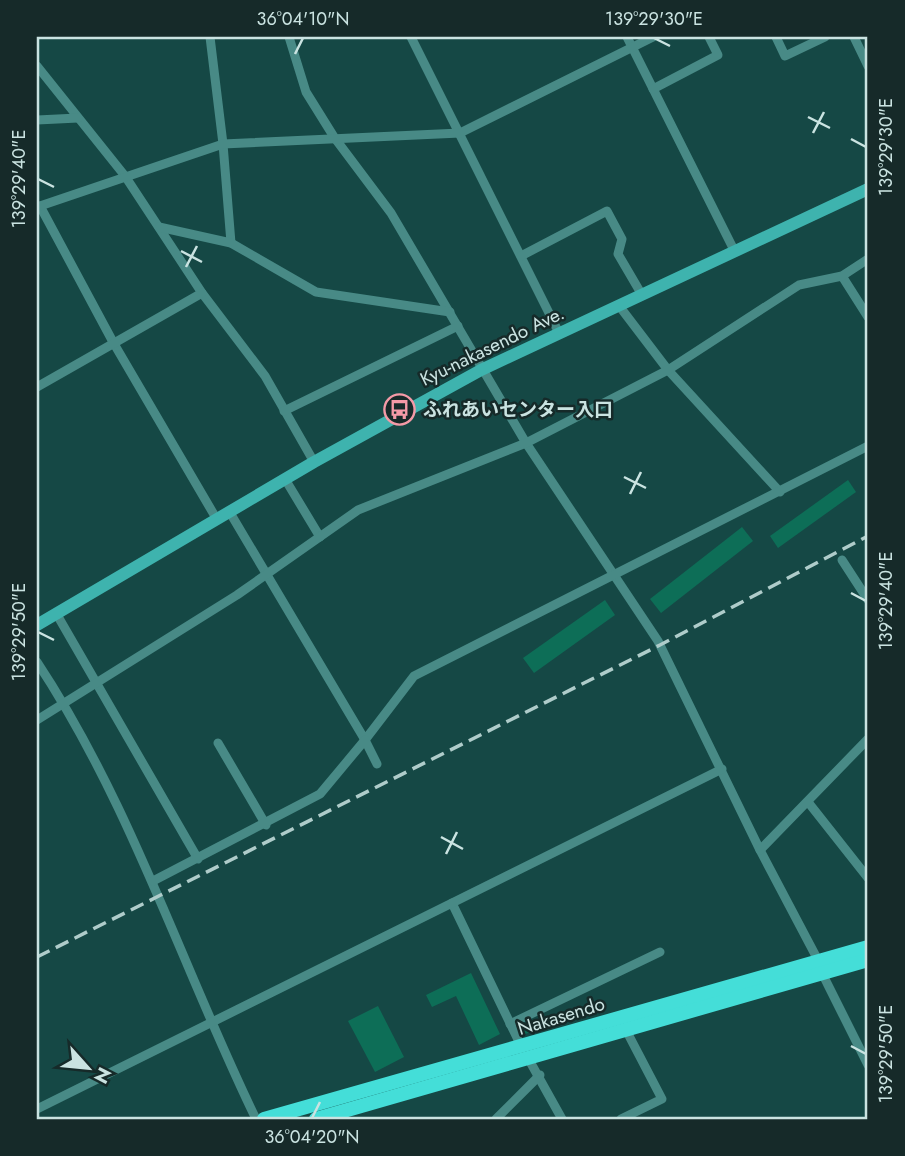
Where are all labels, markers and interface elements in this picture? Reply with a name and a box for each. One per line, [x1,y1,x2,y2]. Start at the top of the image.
text: 36°04'10"N [257,6,349,32]
text: 139°29'30"E [605,6,703,32]
text: 139°29'30"E [873,98,899,196]
text: 139°29'40"E [6,130,32,228]
street label: Kyu-nakasendo Ave. [415,299,569,393]
bus stop icon: ふれあいセンター入口 [383,392,417,426]
place label: ふれあいセンター入口 [423,396,613,423]
text: 139°29'40"E [873,552,899,650]
text: 139°29'50"E [6,583,32,681]
street label: Nakasendo [514,990,608,1042]
text: 139°29'50"E [873,1005,899,1103]
north arrow [52,1034,122,1104]
text: N [87,1063,118,1088]
text: 36°04'20"N [265,1124,360,1150]

